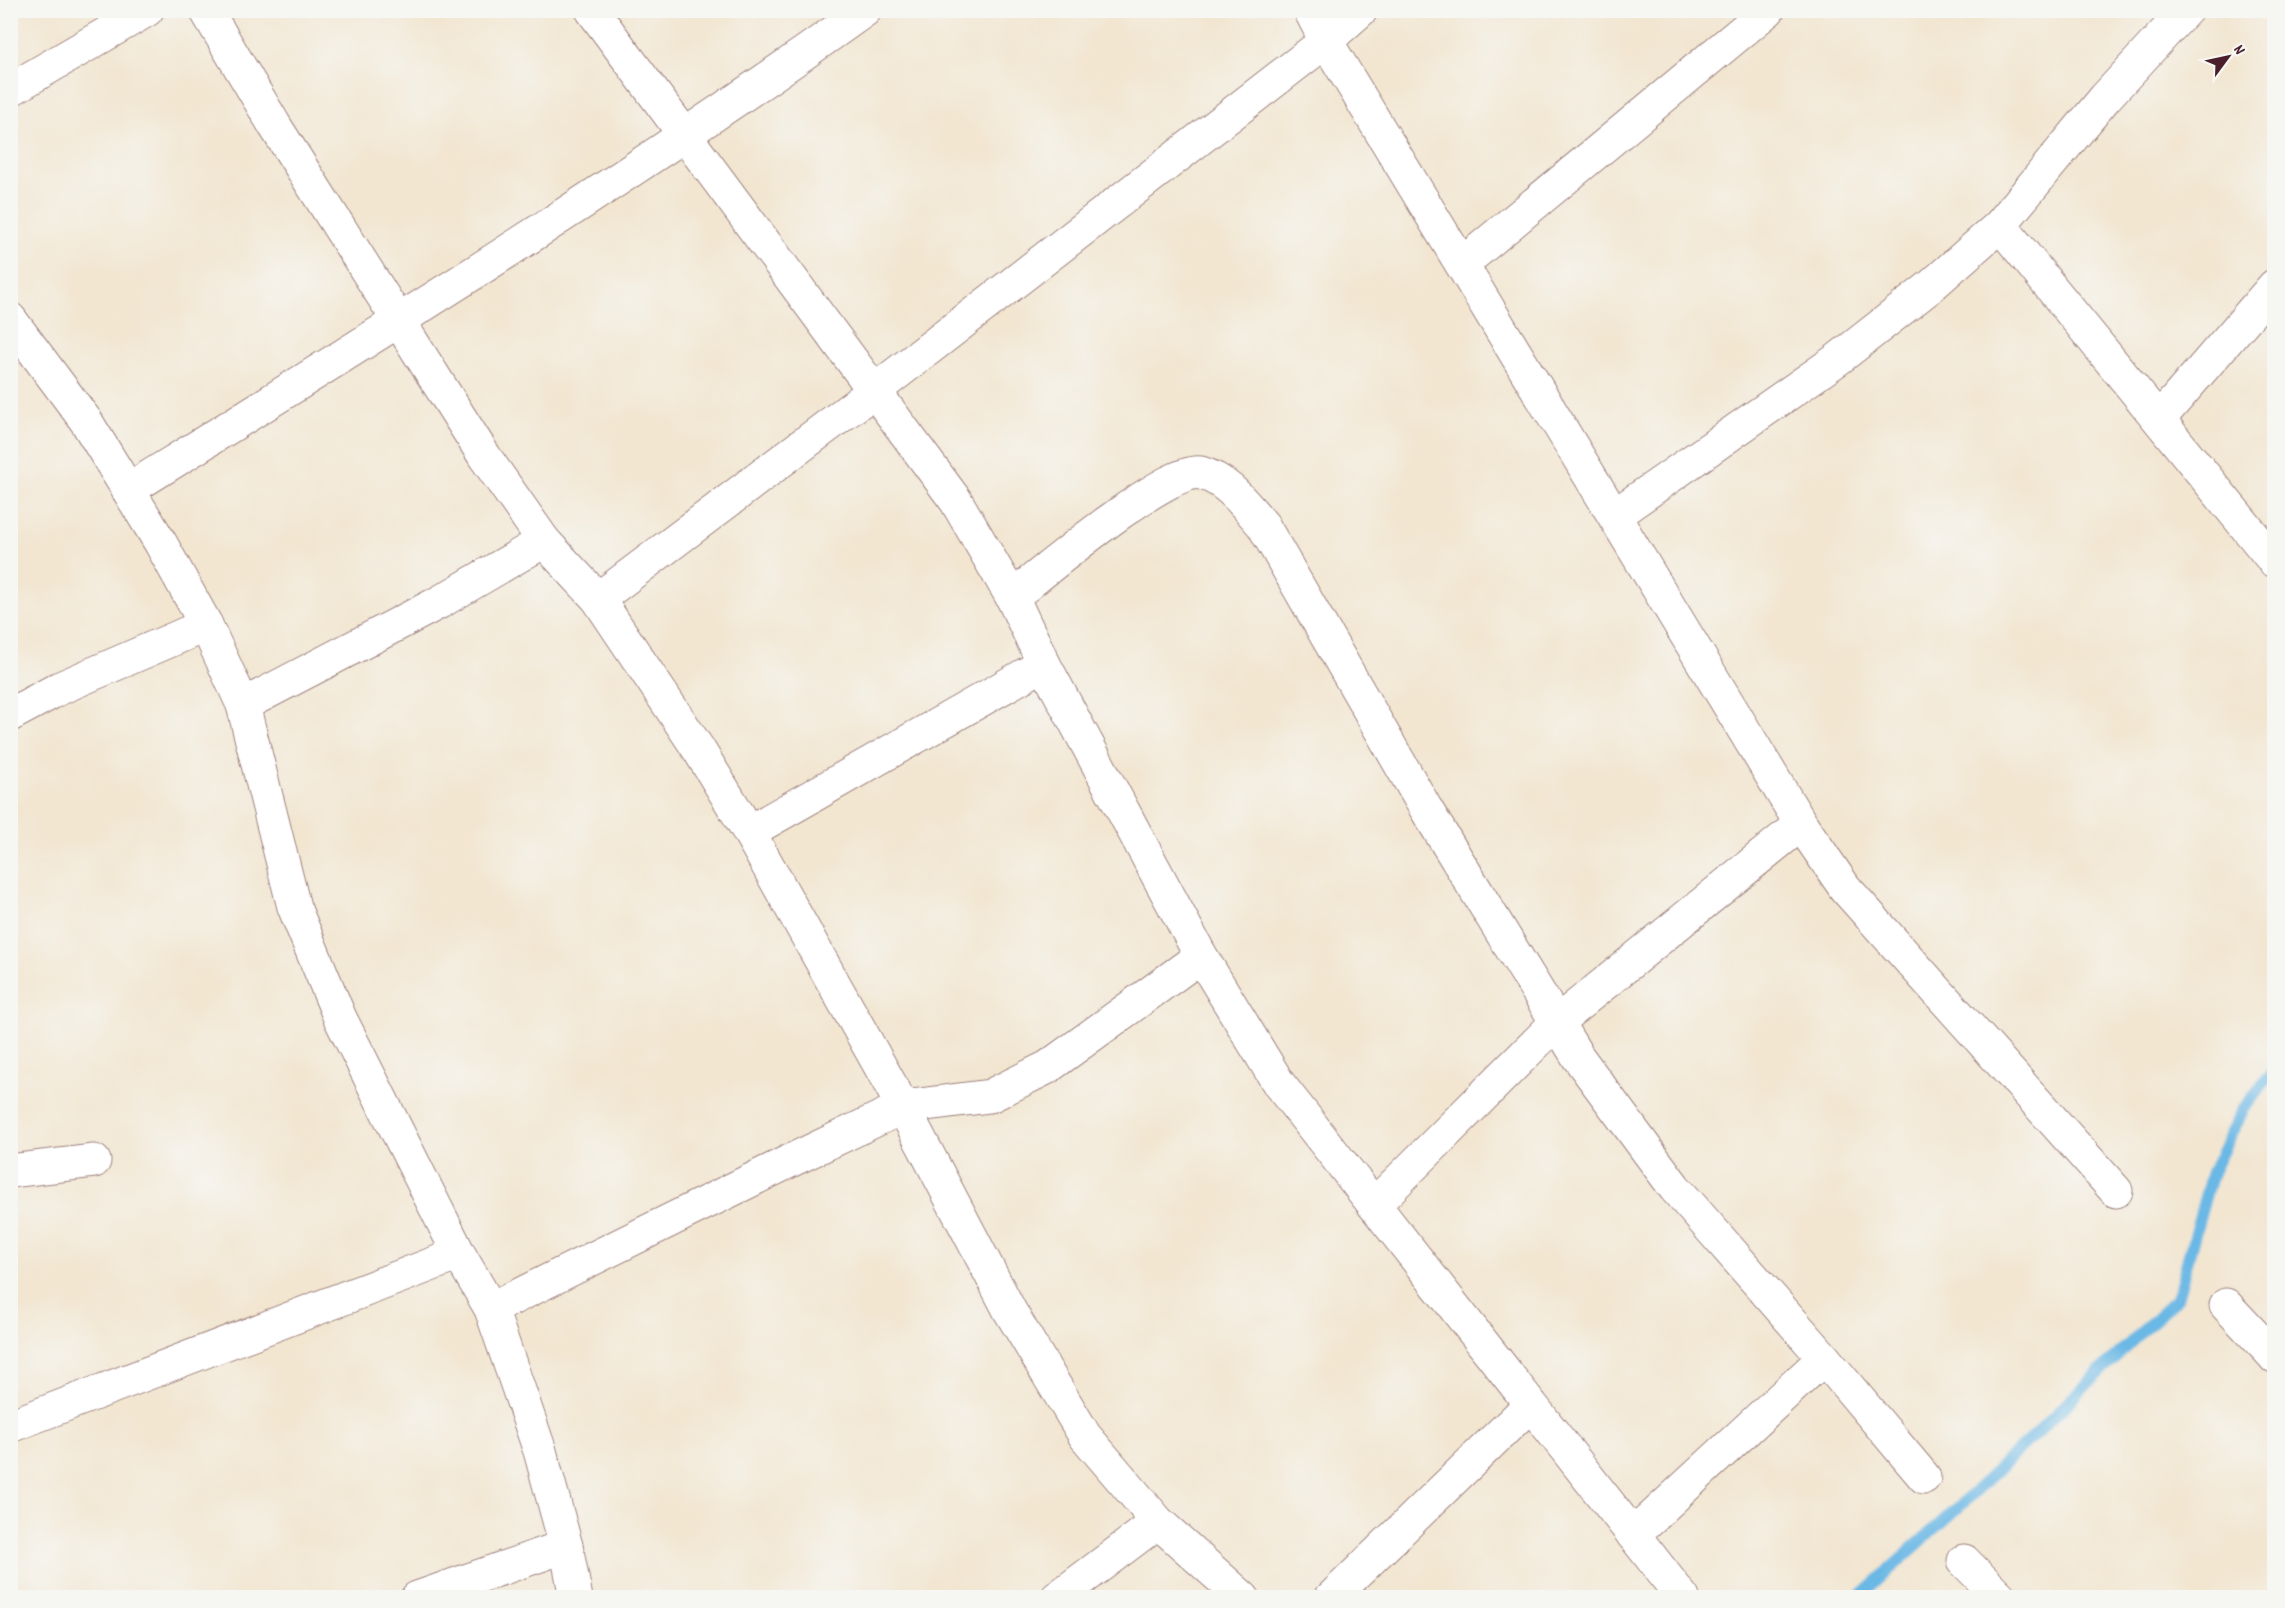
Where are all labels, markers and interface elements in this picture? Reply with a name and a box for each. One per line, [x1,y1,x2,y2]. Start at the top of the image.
north arrow [2198,27,2258,87]
text: N [2227,41,2250,60]

